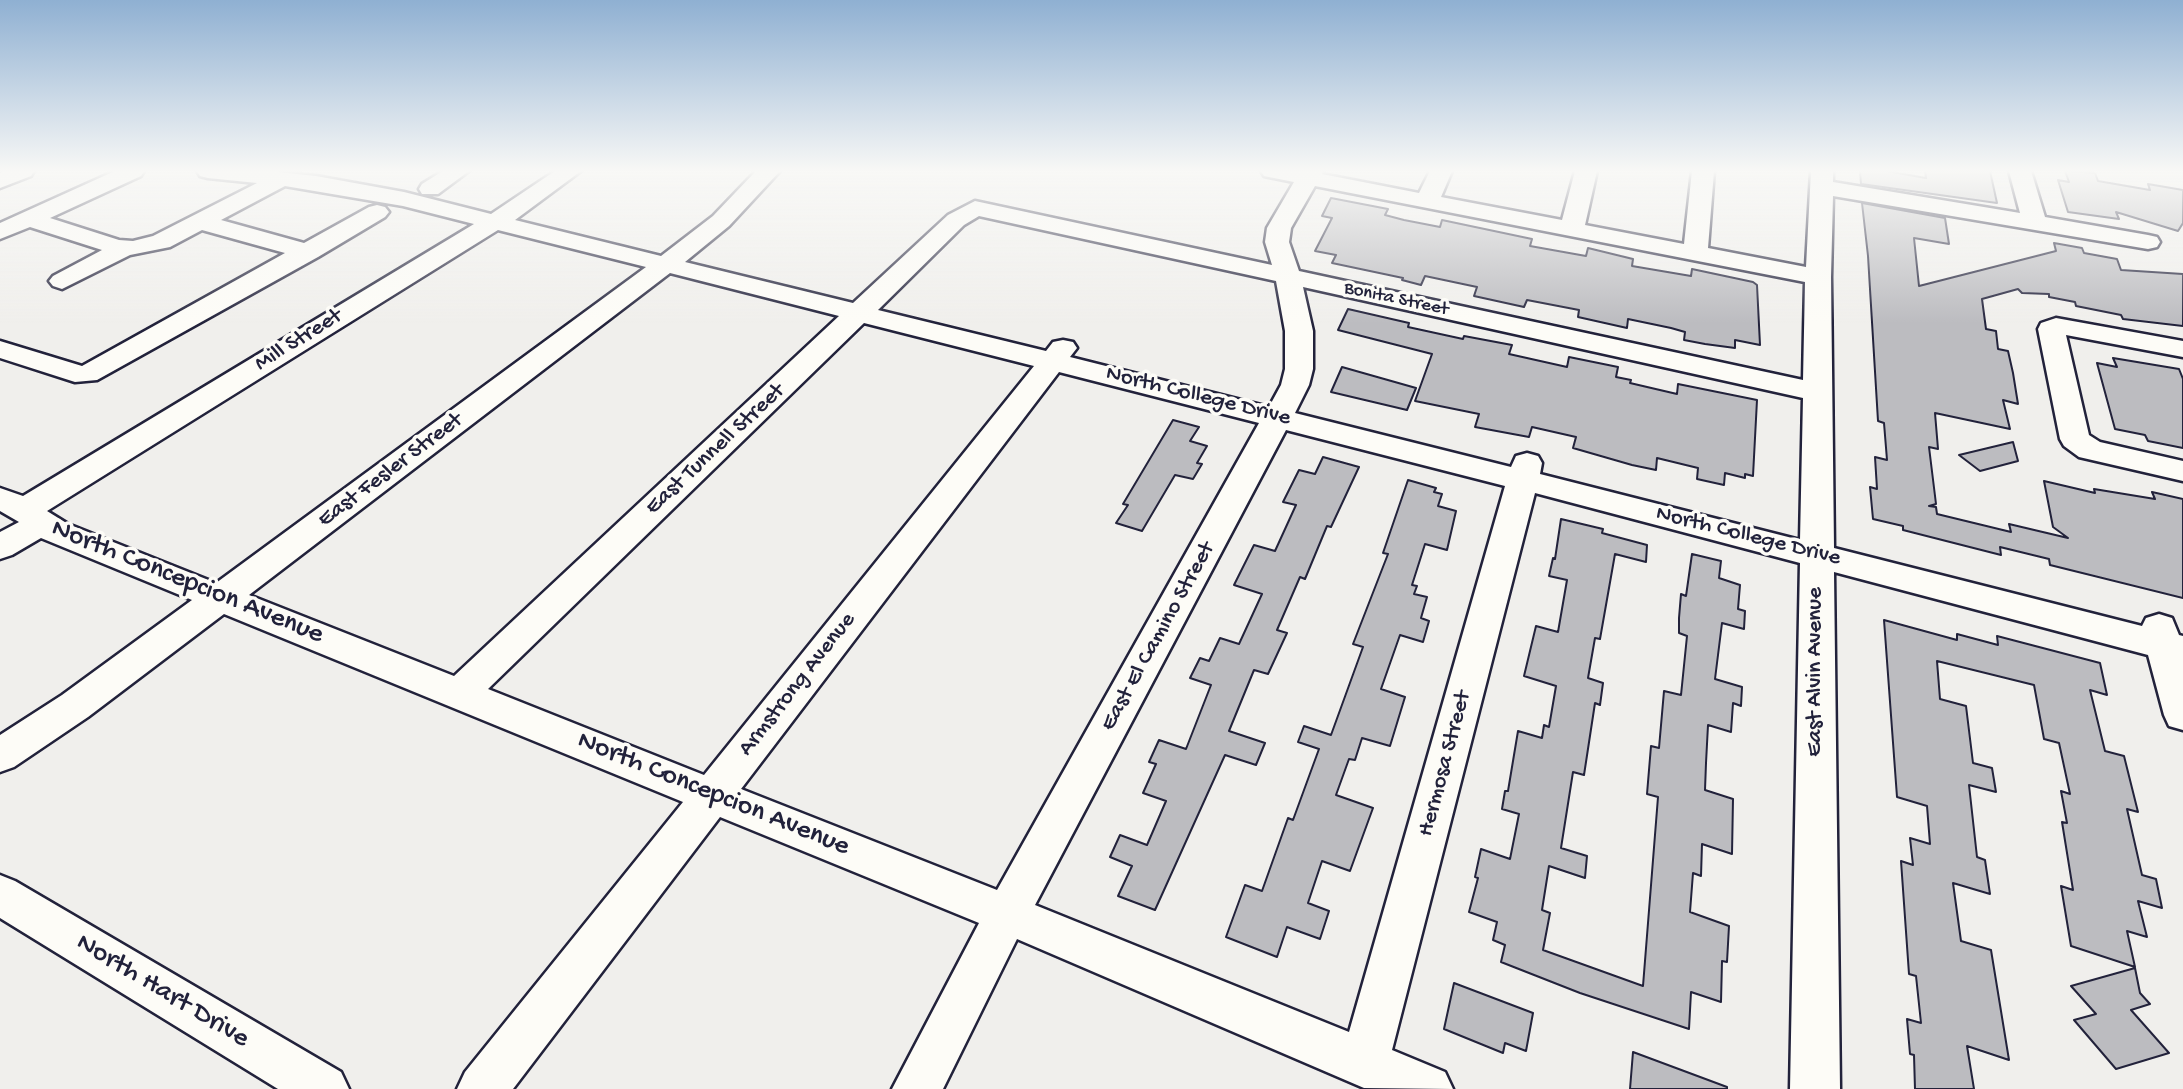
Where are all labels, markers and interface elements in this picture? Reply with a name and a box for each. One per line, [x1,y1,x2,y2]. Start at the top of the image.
street label: Bonita Street [1342,278,1450,322]
street label: Mill Street [250,303,348,379]
street label: North College Drive [1103,361,1293,433]
street label: East Tunnell Street [641,378,791,522]
street label: East Fesler Street [313,408,469,534]
street label: North College Drive [1653,501,1843,573]
street label: North Concepcion Avenue [46,513,328,653]
street label: East El Camino Street [1096,538,1222,736]
street label: East Alvin Avenue [1802,587,1830,757]
street label: Armstrong Avenue [733,608,863,762]
street label: Hermosa Street [1413,688,1479,840]
street label: North Concepcion Avenue [572,725,854,865]
street label: North Hart Drive [69,927,255,1057]

